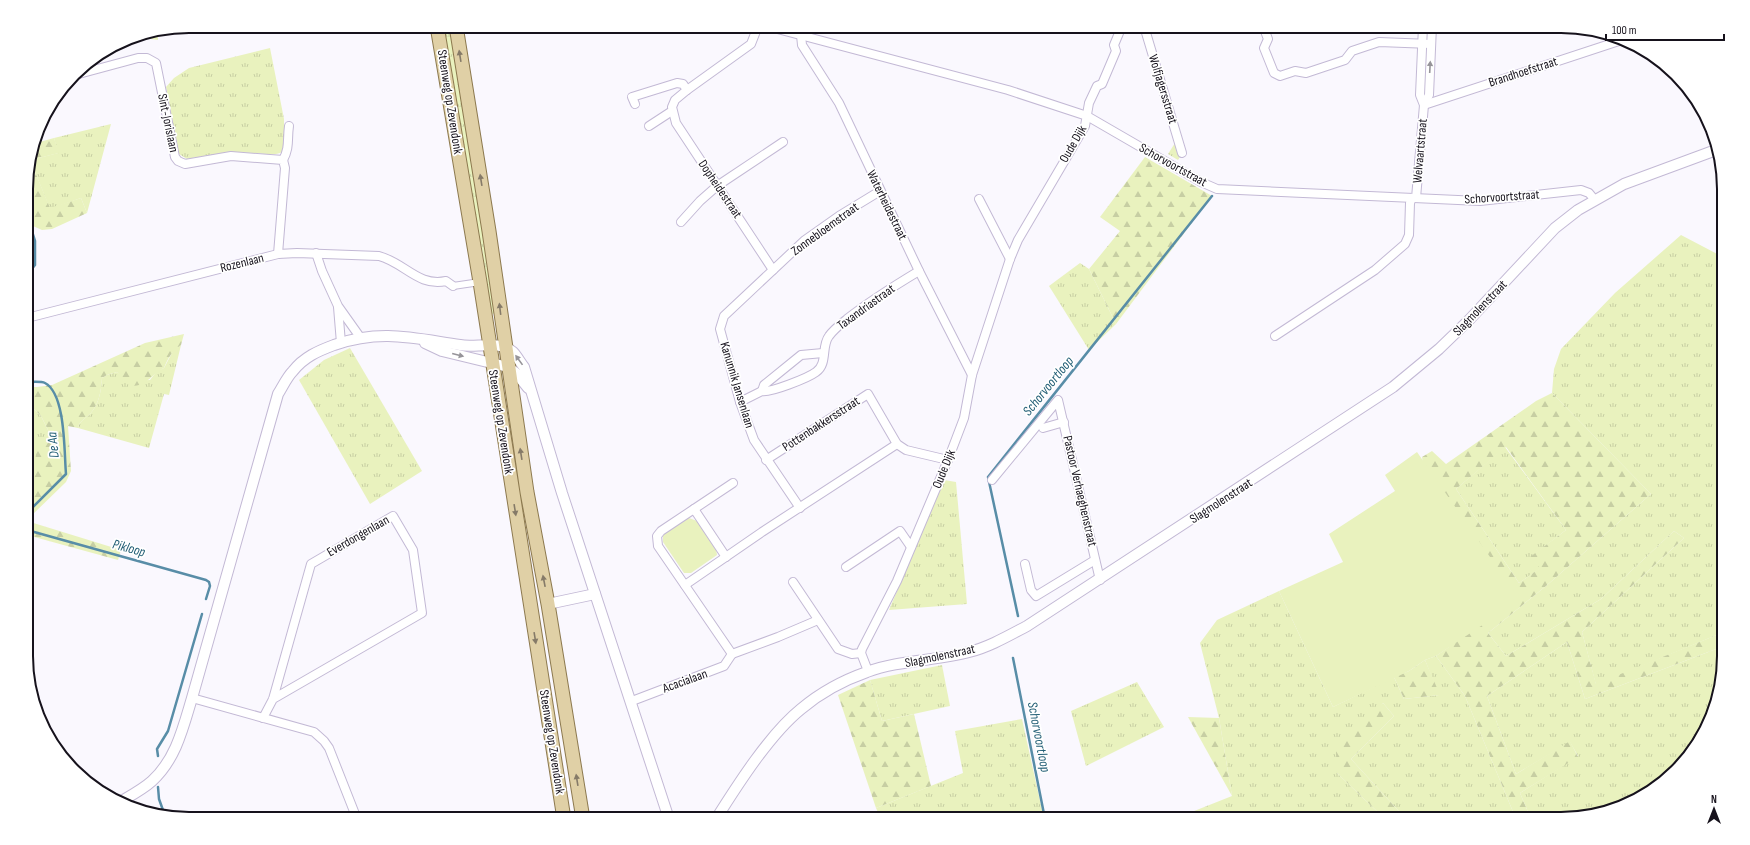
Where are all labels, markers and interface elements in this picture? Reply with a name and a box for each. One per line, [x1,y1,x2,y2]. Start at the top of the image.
scale bar [1606,16,1724,42]
text: 100 m [1612,23,1637,38]
street label: Steenweg op Zevendonk [434,49,466,155]
one-way arrow [457,50,463,62]
street label: Wolfjagersstraat [1145,52,1181,126]
street label: Brandhoefstraat [1487,53,1559,91]
one-way arrow [1427,60,1433,73]
street label: Sint-Jorislaan [154,92,182,154]
street label: Welvaartstraat [1409,118,1431,184]
street label: Oude Dijk [1056,122,1090,166]
street label: Schorvoortstraat [1136,140,1210,190]
street label: Dopheidestraat [695,157,745,221]
street label: Waterheidestraat [863,167,911,243]
one-way arrow [478,174,484,186]
street label: Schorvoortstraat [1464,186,1540,208]
street label: Zonnebloemstraat [788,199,862,259]
street label: Rozenlaan [219,250,265,276]
street label: Slagmolenstraat [1449,277,1511,339]
street label: Taxandriastraat [834,281,898,333]
one-way arrow [497,303,503,315]
street label: Kanunnik Jansenlaan [716,340,758,430]
one-way arrow [453,352,465,358]
water label: Schorvoortloop [1019,353,1077,419]
one-way arrow [514,354,523,365]
street label: Steenweg op Zevendonk [485,369,517,475]
street label: Pottenbakkersstraat [779,393,863,455]
water label: De Aa [43,431,63,459]
street label: Pastoor Verhaeghenstraat [1059,434,1101,548]
street label: Oude Dijk [929,447,959,491]
one-way arrow [518,448,524,460]
street label: Slagmolenstraat [1187,475,1255,527]
one-way arrow [512,504,518,516]
street label: Everdongenlaan [324,512,392,560]
water label: Pikloop [111,536,148,561]
one-way arrow [541,575,547,587]
one-way arrow [533,632,539,644]
street label: Slagmolenstraat [903,641,977,671]
street label: Acacialaan [660,666,710,697]
street label: Steenweg op Zevendonk [536,689,568,795]
water label: Schorvoortloop [1024,700,1054,774]
one-way arrow [574,774,580,786]
north arrow [1694,789,1734,829]
text: N [1711,793,1717,806]

